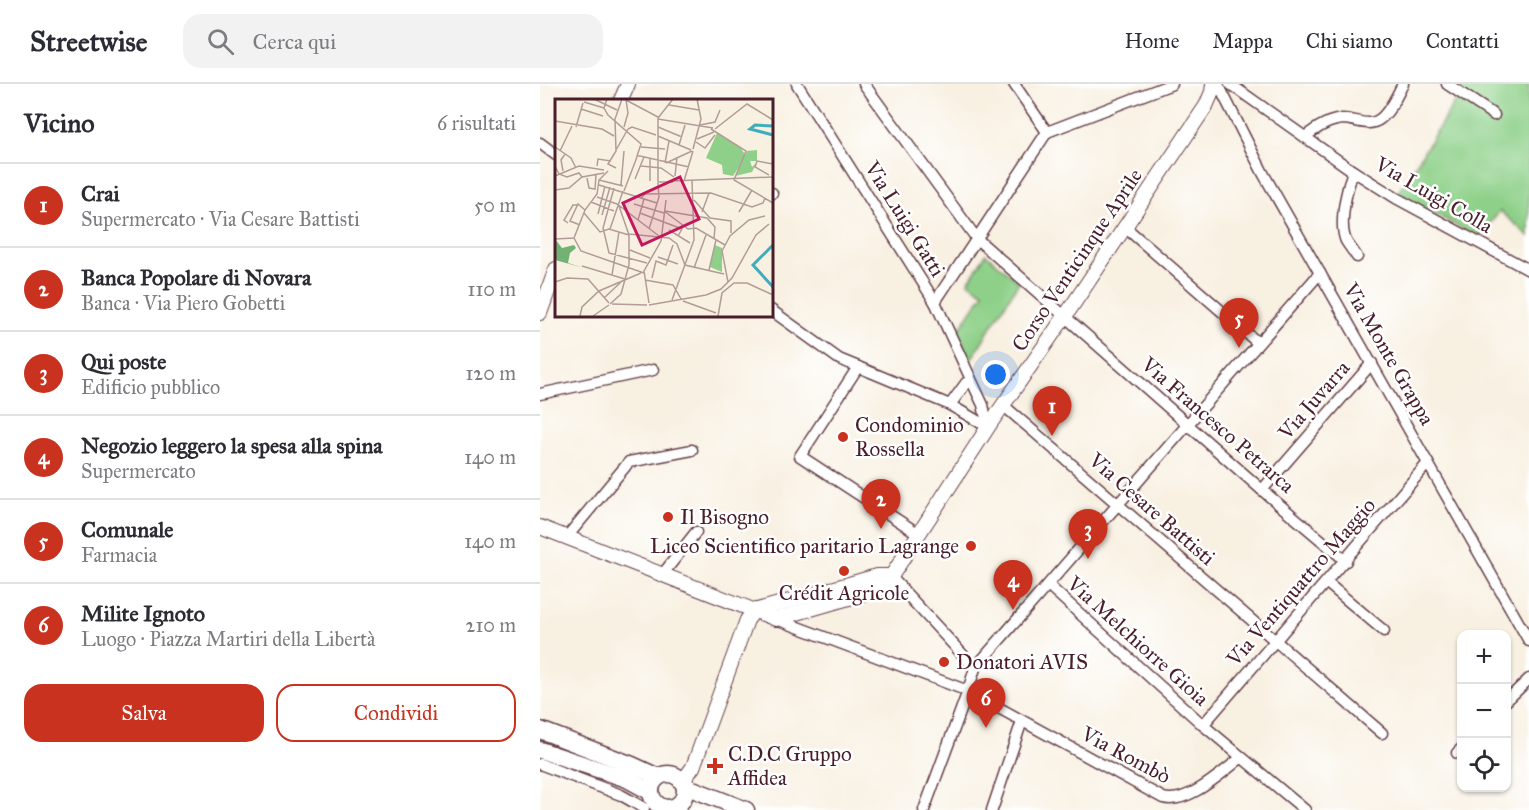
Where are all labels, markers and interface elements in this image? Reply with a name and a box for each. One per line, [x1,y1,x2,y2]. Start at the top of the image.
search box [183,14,603,68]
text: Streetwise [30,24,147,59]
icon: search [204,25,237,58]
text: Cerca qui [252,28,336,55]
text: Home [1125,28,1179,54]
text: Mappa [1212,28,1273,54]
text: Chi siamo [1306,28,1393,54]
text: Contatti [1426,28,1499,54]
inset map [555,99,772,316]
text: Vicino [24,107,95,139]
text: 6 risultati [437,111,516,135]
street label: Via Luigi Colla [1370,150,1498,239]
street label: Via Luigi Gatti [859,156,951,282]
street label: Corso Venticinque Aprile [1006,163,1148,356]
text: Crai [81,180,120,207]
text: 1 [40,193,47,217]
text: 50 m [474,193,516,217]
text: Supermercato · Via Cesare Battisti [81,207,360,231]
text: Banca Popolare di Novara [81,264,311,291]
text: 2 [39,277,48,301]
text: 110 m [468,277,516,301]
street label: Via Monte Grappa [1337,277,1440,430]
text: Banca · Via Piero Gobetti [81,291,285,315]
pin: 5 [1220,298,1258,348]
text: Qui poste [81,348,166,375]
street label: Via Francesco Petrarca [1135,351,1300,499]
street label: Via Juvarra [1272,355,1356,446]
your location [981,360,1010,389]
text: 3 [40,361,48,385]
text: 120 m [465,361,516,385]
text: Edificio pubblico [81,375,220,399]
pin: 1 [1032,386,1072,436]
place label: Condominio Rossella [855,412,964,462]
marker: Condominio Rossella [836,430,850,444]
text: Negozio leggero la spesa alla spina [81,432,383,459]
text: 4 [38,445,49,469]
text: 140 m [464,445,516,469]
street label: Via Cesare Battisti [1083,447,1221,571]
text: Supermercato [81,459,196,483]
pin: 2 [862,480,900,529]
street label: Via Ventiquattro Maggio [1220,492,1381,672]
place label: Il Bisogno [680,504,769,530]
marker: Il Bisogno [661,510,675,524]
pin: 3 [1068,510,1108,559]
text: Comunale [81,516,173,543]
text: 5 [39,529,48,553]
text: 140 m [464,529,516,553]
place label: Liceo Scientifico paritario Lagrange [650,533,959,559]
marker: Liceo Scientifico paritario Lagrange [964,539,978,553]
text: Farmacia [81,543,157,567]
pin: 4 [994,560,1032,610]
marker: Crédit Agricole [837,564,851,578]
street label: Via Melchiorre Gioia [1061,570,1214,712]
place label: Crédit Agricole [779,580,909,606]
text: Milite Ignoto [81,600,205,627]
text: 6 [38,613,49,637]
text: 210 m [466,613,516,637]
text: Luogo · Piazza Martiri della Libertà [81,627,376,651]
map controls [1457,630,1511,792]
button: + [1457,630,1511,684]
place label: Donatori AVIS [956,649,1088,675]
marker: Donatori AVIS [937,655,951,669]
pin: 6 [966,678,1006,728]
button: Salva [24,684,264,742]
button: Condividi [276,684,516,742]
button: − [1457,684,1511,738]
street label: Via Rombò [1076,720,1175,789]
button: locate [1457,738,1511,792]
place label: C.D.C Gruppo Affidea [727,741,852,791]
marker: C.D.C Gruppo Affidea [706,757,724,775]

